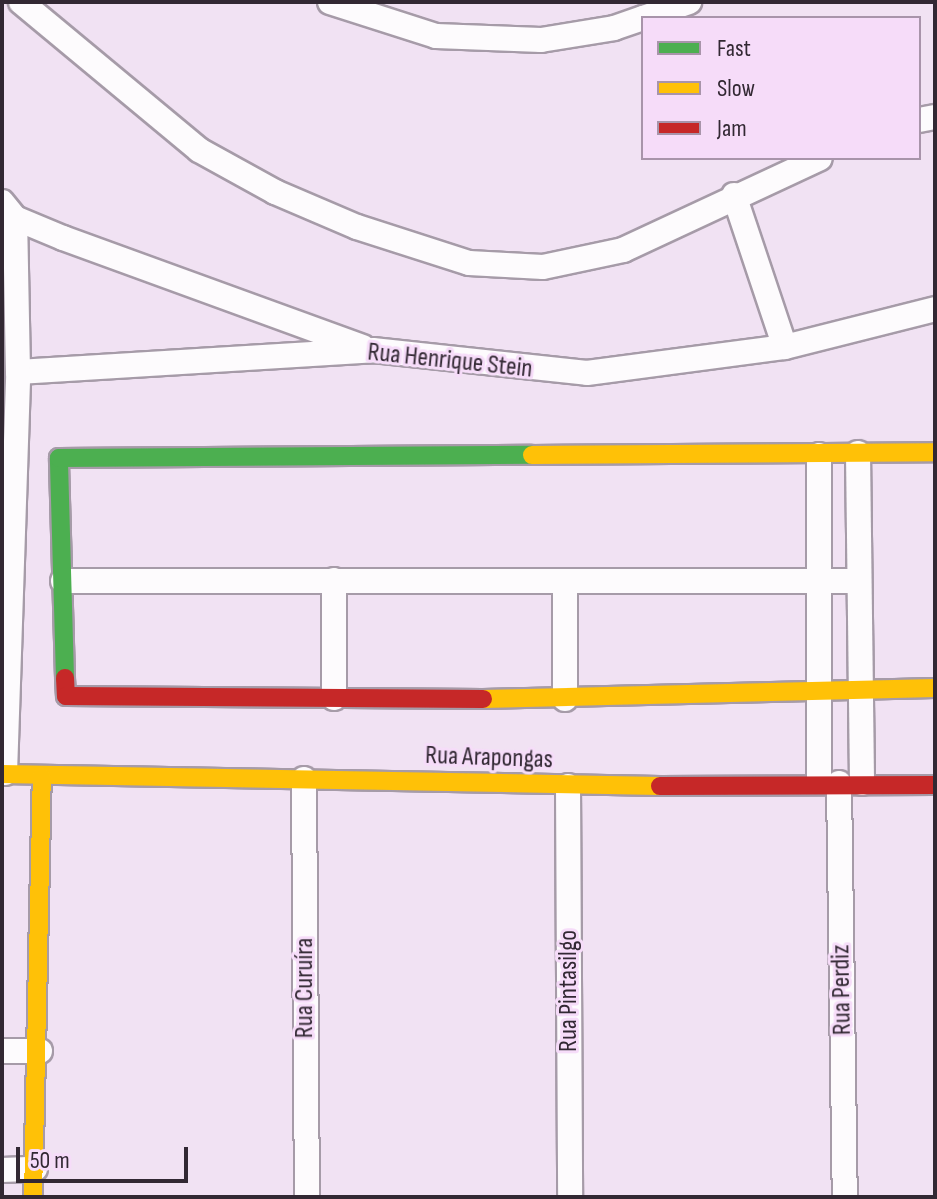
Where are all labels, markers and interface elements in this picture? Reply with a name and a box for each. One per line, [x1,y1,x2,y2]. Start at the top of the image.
legend [641,16,921,160]
text: Fast [717,34,751,63]
text: Slow [717,74,755,103]
text: Jam [717,114,747,143]
street label: Rua Henrique Stein [366,337,534,385]
street label: Rua Arapongas [425,740,553,776]
street label: Rua Pintasilgo [553,930,585,1052]
street label: Rua Curuíra [289,938,321,1038]
street label: Rua Perdiz [826,944,858,1036]
scale bar [20,1131,192,1181]
text: 50 m [30,1146,70,1175]

